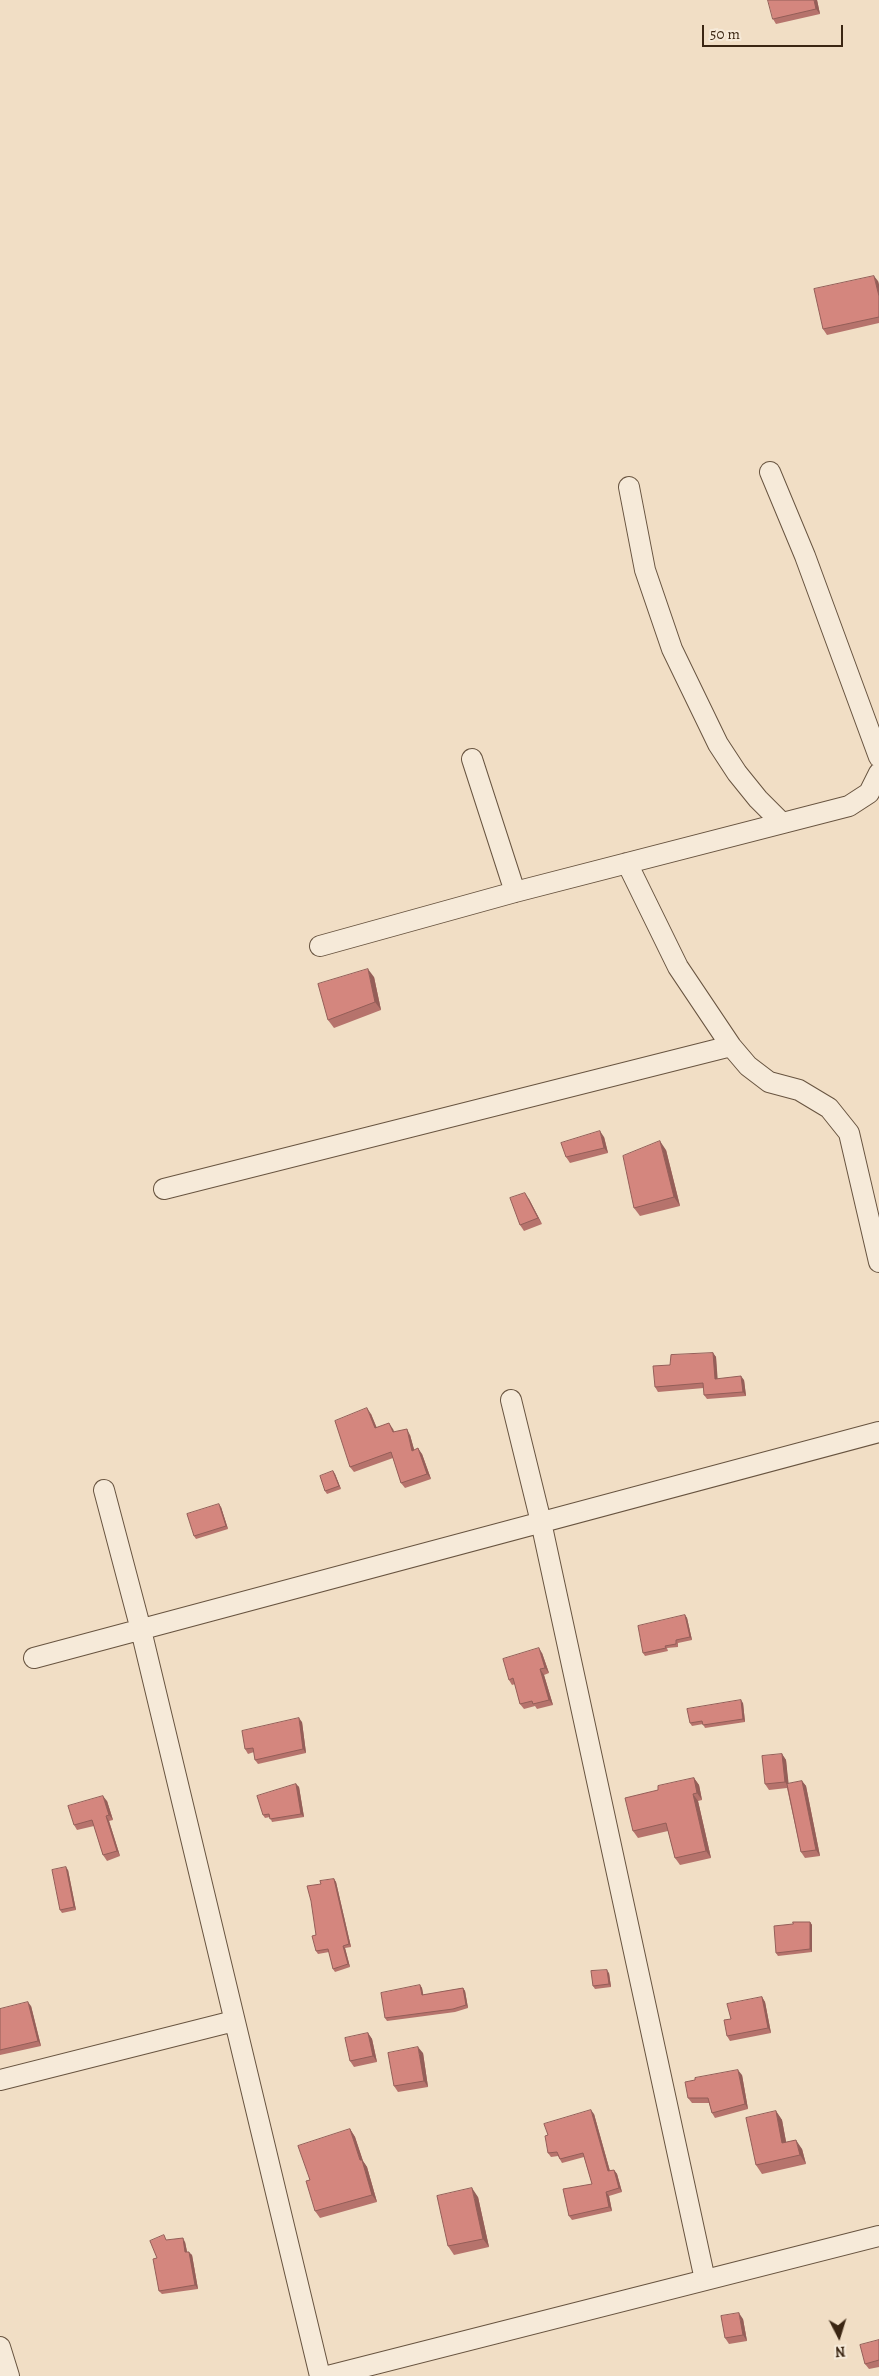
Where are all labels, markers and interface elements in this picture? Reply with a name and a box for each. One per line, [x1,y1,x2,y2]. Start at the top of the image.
scale bar [704,15,845,47]
text: 50 m [710,24,740,44]
north arrow [814,2311,864,2361]
text: N [834,2342,846,2361]

